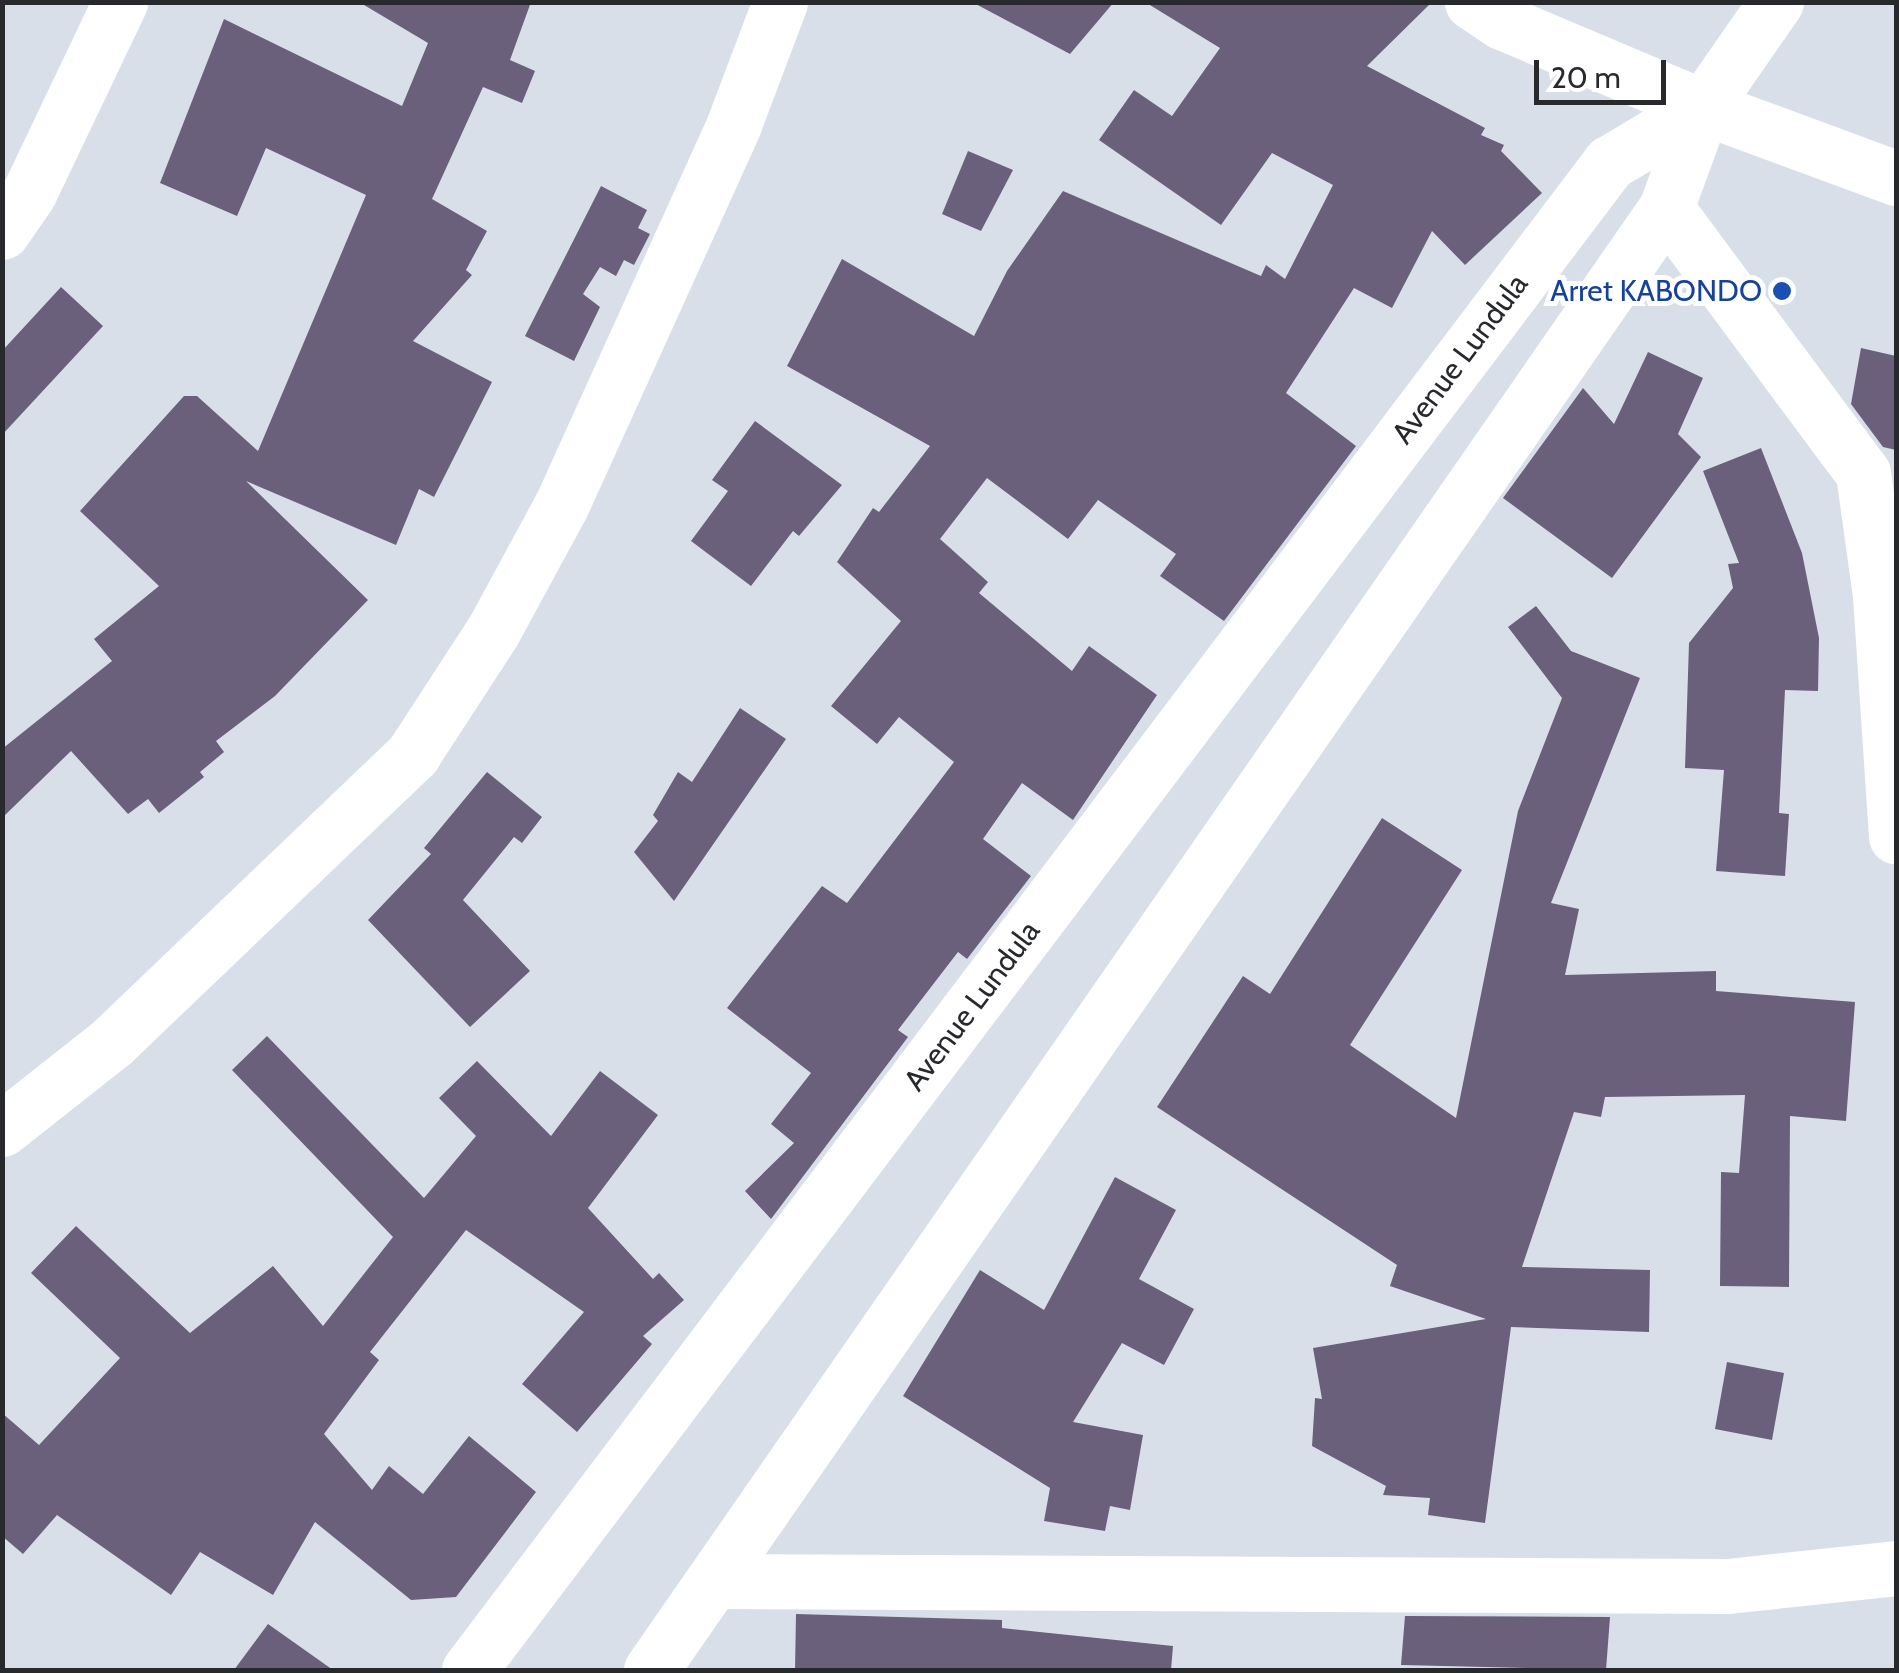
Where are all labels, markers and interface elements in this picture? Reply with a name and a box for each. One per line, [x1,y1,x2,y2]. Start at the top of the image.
scale bar [1539,40,1672,102]
text: 20 m [1551,59,1621,96]
street label: Avenue Lundula [1385,267,1535,451]
place label: Arret KABONDO [1550,273,1762,309]
marker: Arret KABONDO [1771,280,1793,302]
street label: Avenue Lundula [897,914,1047,1098]

